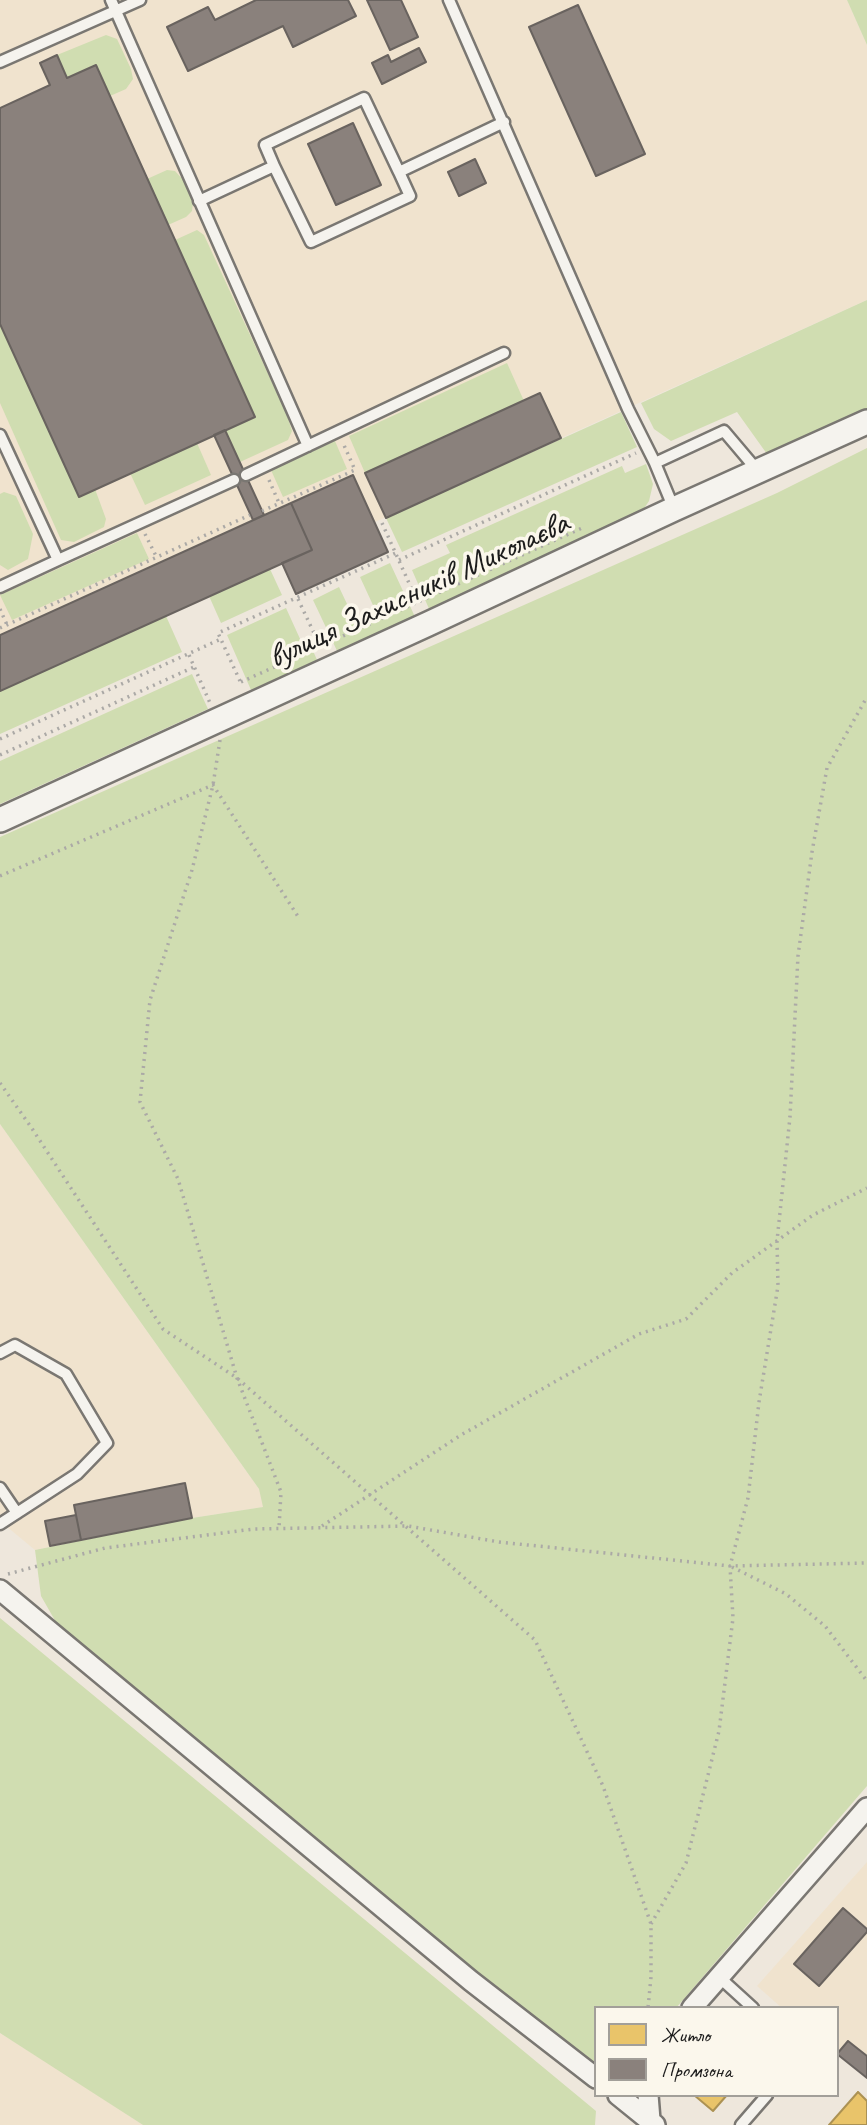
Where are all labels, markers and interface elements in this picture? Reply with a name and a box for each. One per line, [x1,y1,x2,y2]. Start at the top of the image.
street label: вулиця Захисників Миколаєва [262,504,576,678]
legend [594,2006,839,2097]
text: Житло [661,2022,710,2048]
text: Промзона [661,2057,732,2083]

